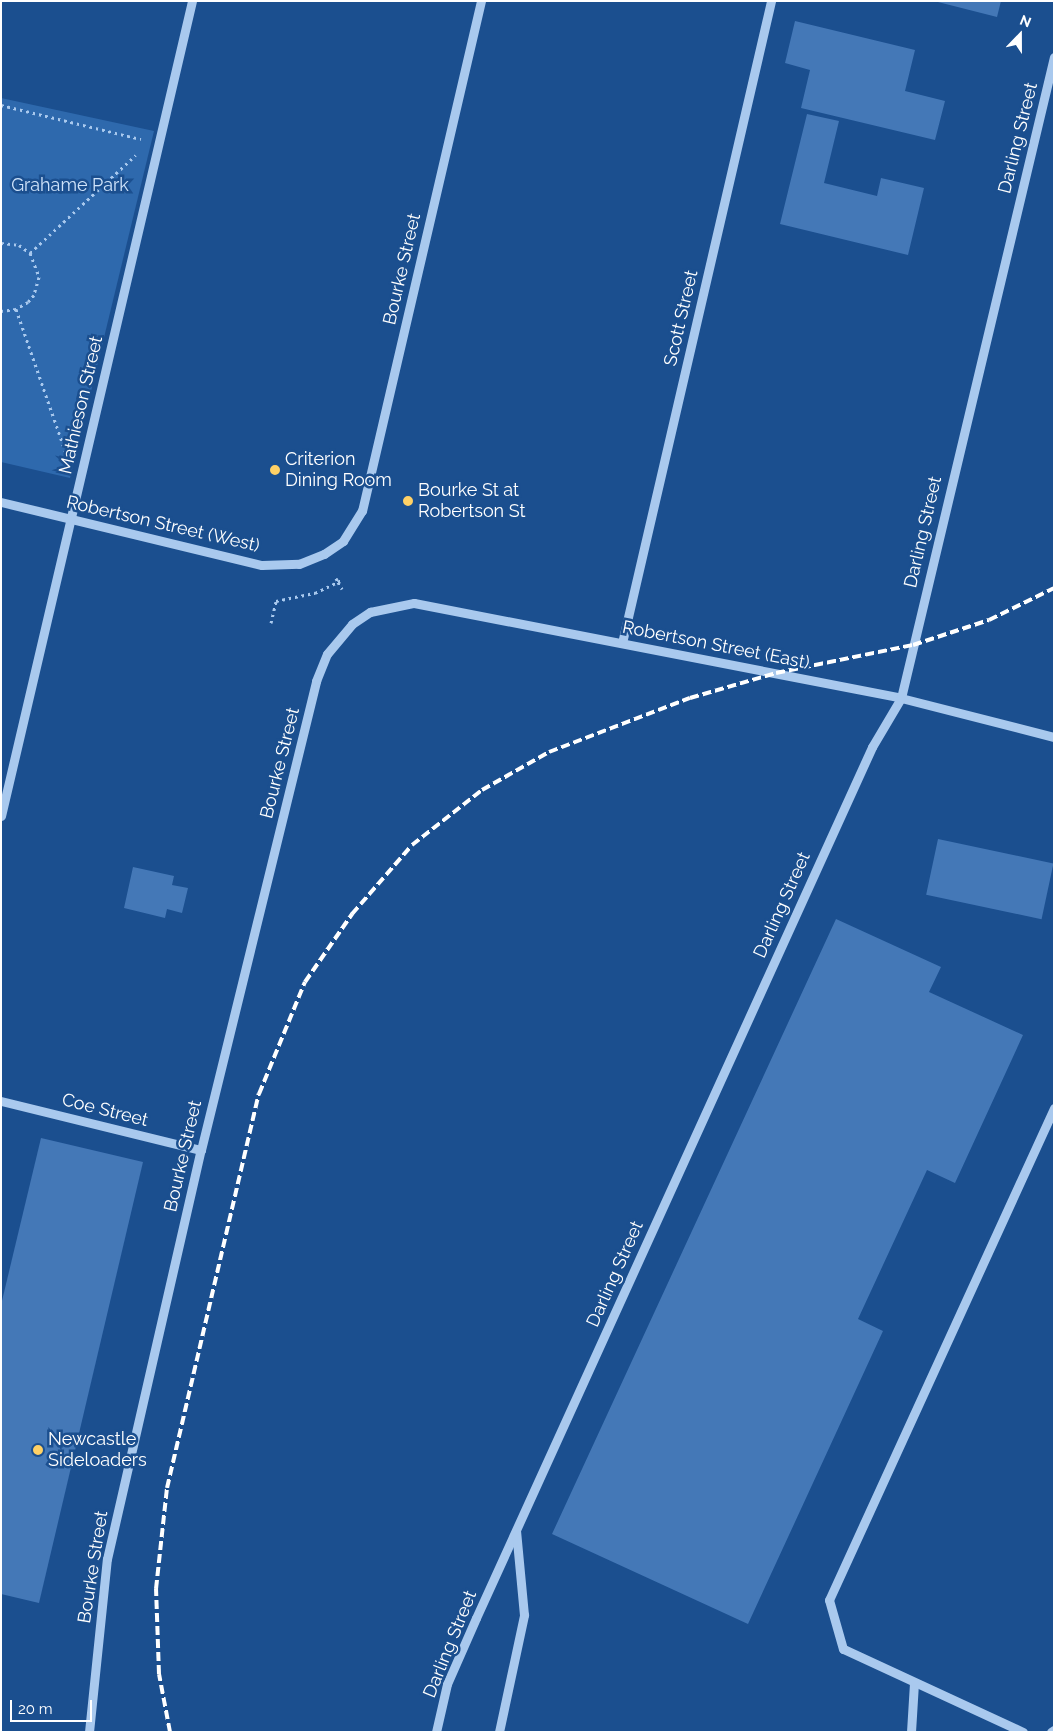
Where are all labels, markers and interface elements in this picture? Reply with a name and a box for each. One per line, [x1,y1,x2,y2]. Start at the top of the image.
north arrow [995,10,1045,60]
text: N [1018,12,1034,31]
street label: Darling Street [994,80,1042,196]
park label: Grahame Park [11,174,129,196]
street label: Bourke Street [379,211,425,327]
street label: Scott Street [659,268,703,368]
street label: Mathieson Street [55,334,107,476]
place label: Criterion Dining Room [285,449,392,492]
marker: Criterion Dining Room [269,464,281,476]
street label: Darling Street [900,474,946,590]
place label: Bourke St at Robertson St [418,480,525,522]
street label: Robertson Street (West) [64,491,262,557]
marker: Bourke St at Robertson St [402,495,414,507]
street label: Robertson Street (East) [621,616,811,674]
street label: Bourke Street [256,705,304,821]
street label: Darling Street [749,849,815,961]
street label: Coe Street [60,1089,150,1131]
street label: Bourke Street [160,1098,206,1214]
street label: Darling Street [582,1218,648,1330]
place label: Newcastle Sideloaders [48,1429,147,1472]
marker: Newcastle Sideloaders [32,1444,44,1456]
street label: Bourke Street [73,1509,113,1625]
street label: Darling Street [419,1587,481,1701]
scale bar [12,1690,95,1722]
text: 20 m [18,1700,53,1718]

